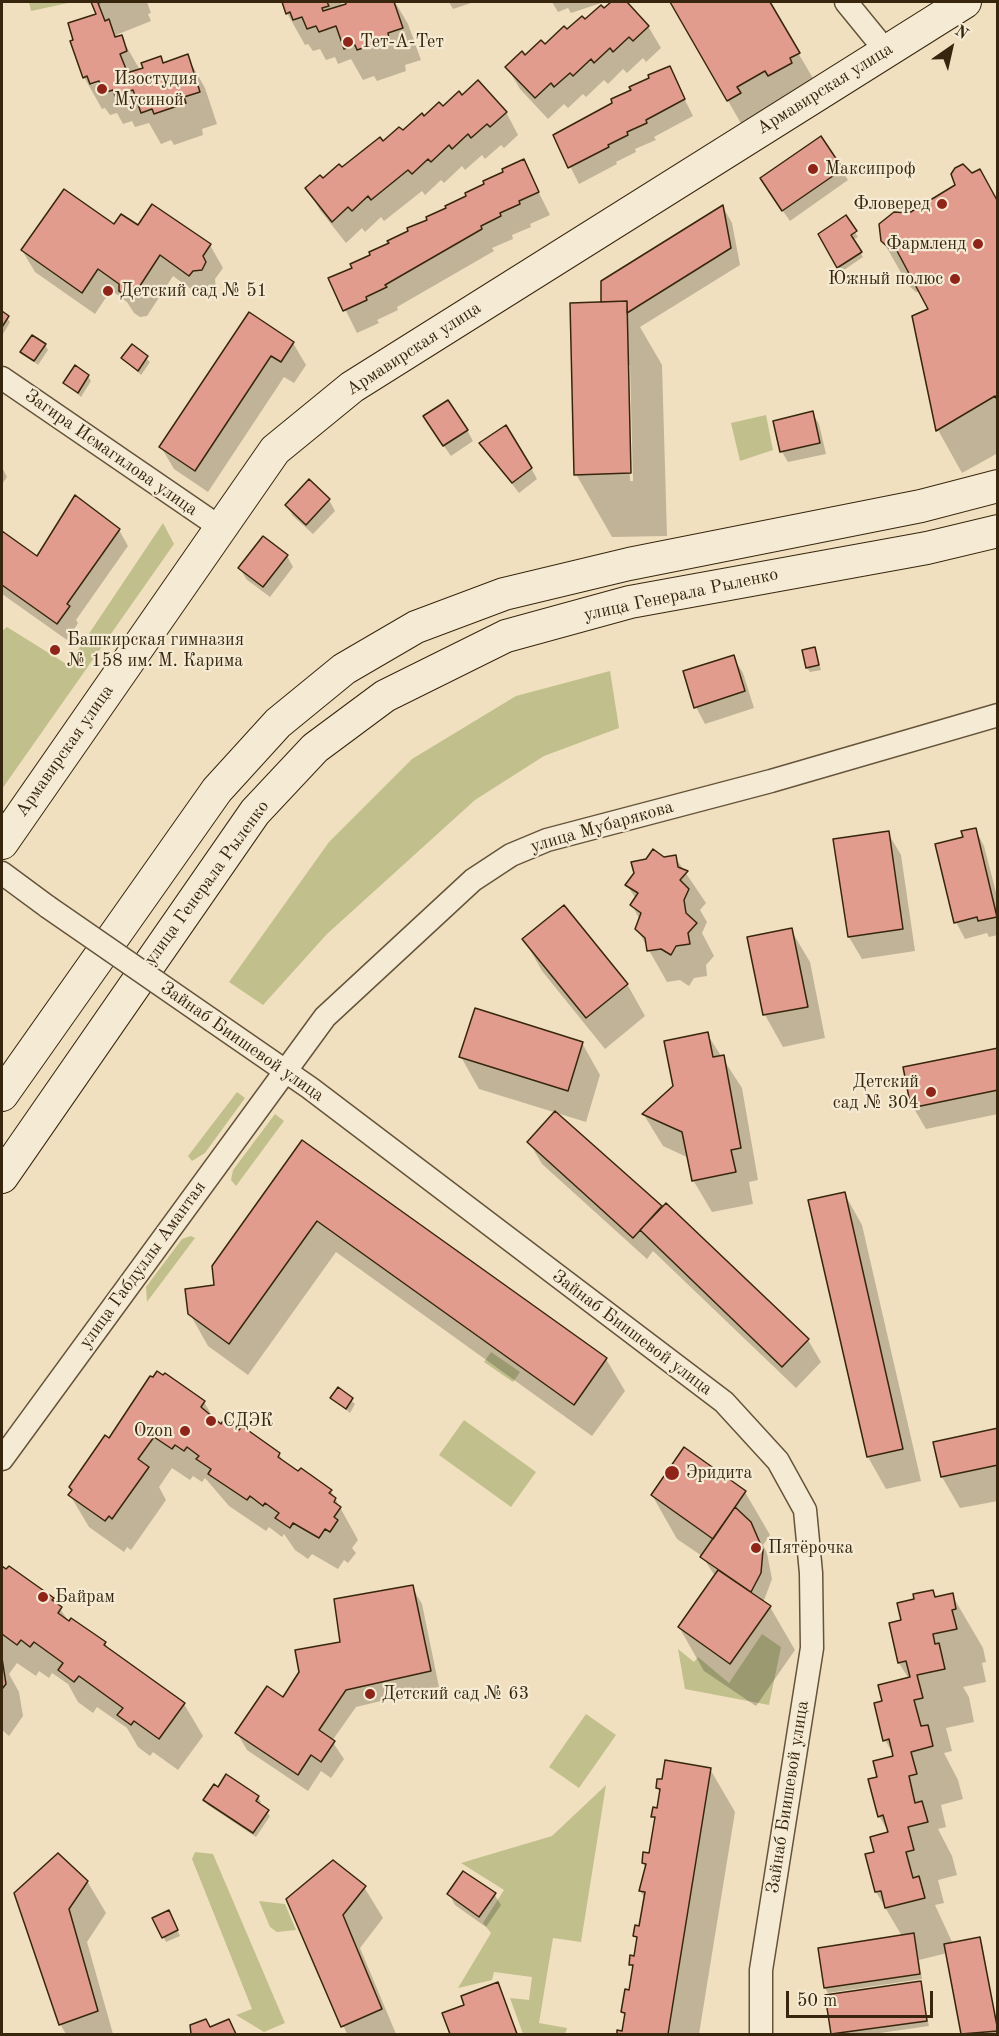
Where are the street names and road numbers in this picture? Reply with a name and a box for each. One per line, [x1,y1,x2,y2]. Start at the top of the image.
street label: Армавирская улица [753,38,897,140]
street label: Армавирская улица [343,297,485,401]
street label: Загира Исмагилова улица [20,385,202,521]
street label: улица Генерала Рыленко [582,564,780,626]
street label: Армавирская улица [11,681,119,821]
street label: улица Генерала Рыленко [140,796,274,970]
street label: улица Мубарякова [528,796,676,858]
street label: Зайнаб Биишевой улица [156,977,328,1107]
street label: улица Габдуллы Амантая [75,1177,211,1353]
street label: Зайнаб Биишевой улица [548,1266,716,1400]
street label: Зайнаб Биишевой улица [762,1699,814,1895]

